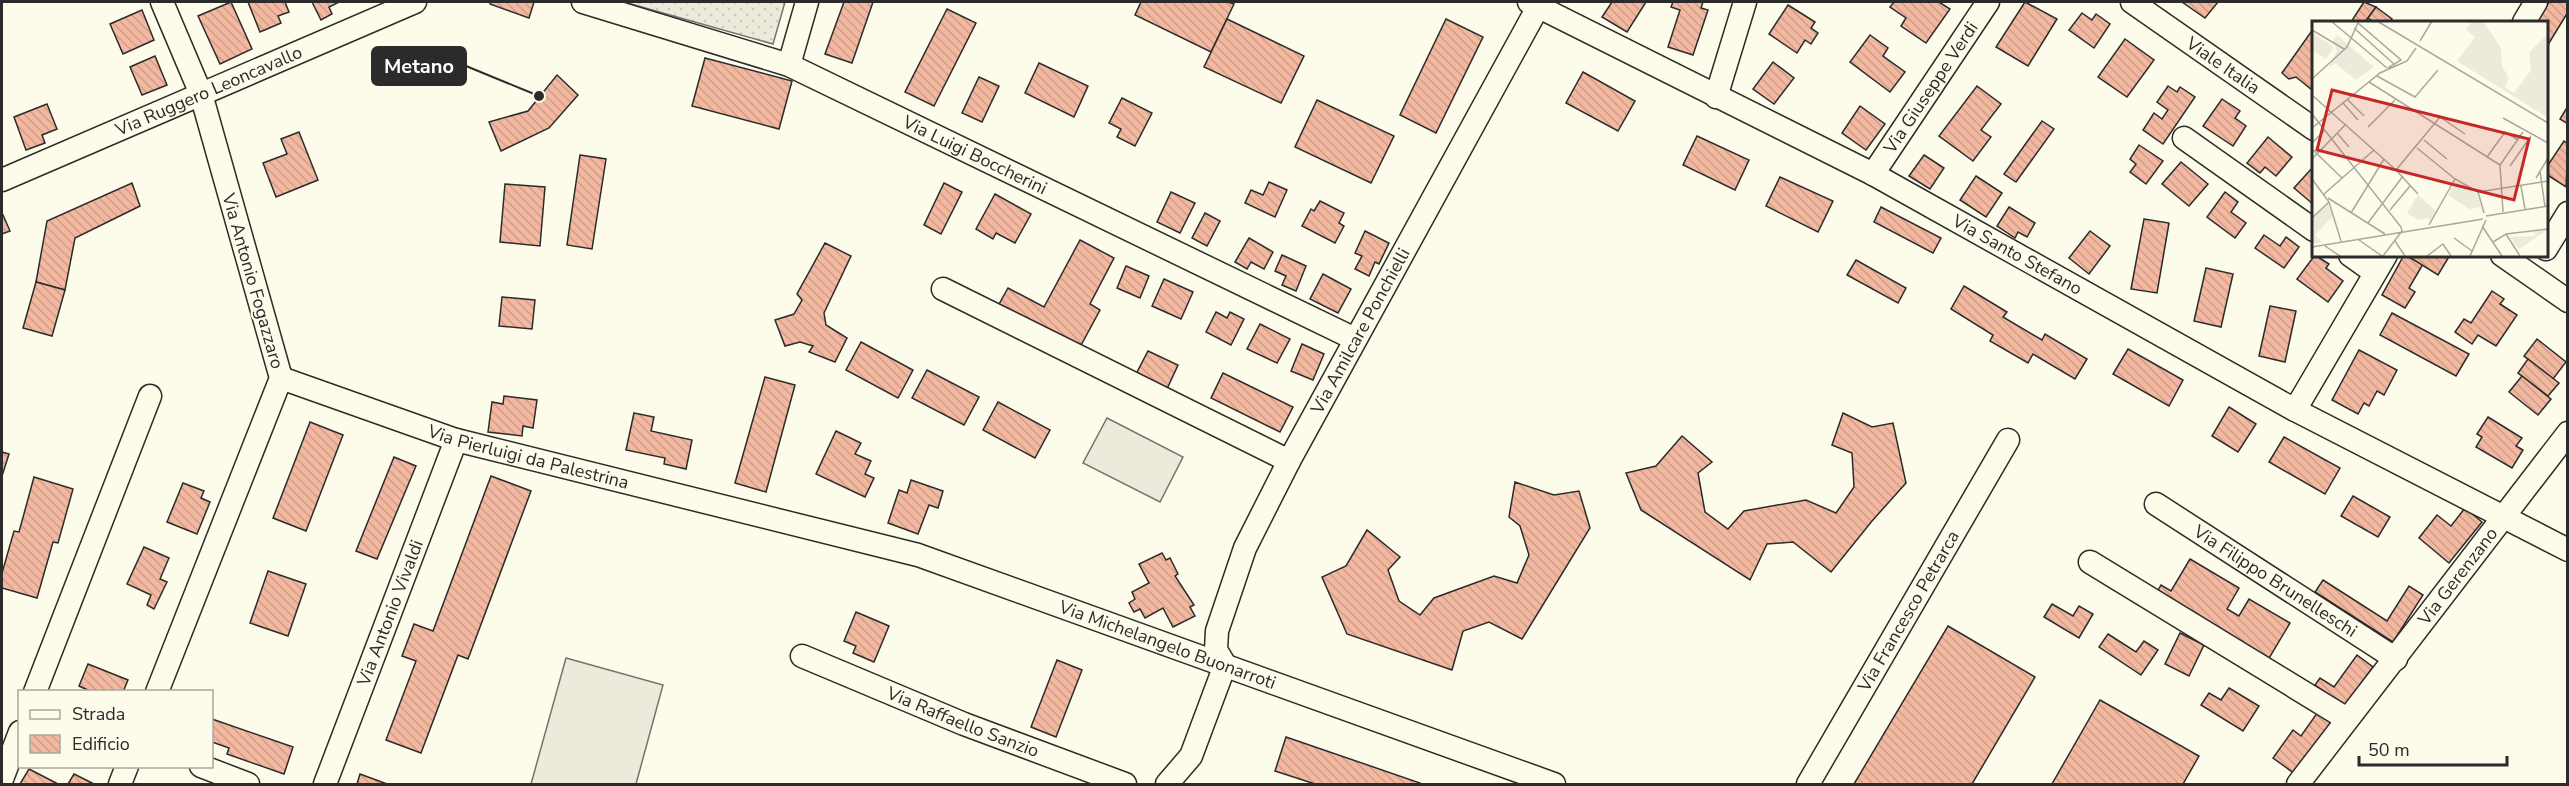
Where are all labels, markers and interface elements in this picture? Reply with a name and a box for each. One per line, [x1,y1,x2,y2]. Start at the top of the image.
street label: Via Giuseppe Verdi [1878,17,1983,159]
inset map [2312,21,2548,256]
street label: Viale Italia [2180,31,2265,100]
street label: Via Ruggero Leoncavallo [111,40,306,142]
callout: Metano [372,47,466,85]
text: Metano [384,53,454,80]
street label: Via Luigi Boccherini [898,109,1051,200]
street label: Via Antonio Fogazzaro [216,190,290,372]
street label: Via Santo Stefano [1947,208,2087,301]
street label: Via Amilcare Ponchielli [1305,244,1415,419]
street label: Via Pierluigi da Palestrina [424,419,631,495]
street label: Via Filippo Brunelleschi [2188,519,2362,643]
street label: Via Gerenzano [2412,522,2503,631]
street label: Via Francesco Petrarca [1852,526,1965,697]
street label: Via Antonio Vivaldi [351,536,429,690]
street label: Via Michelangelo Buonarroti [1055,594,1279,695]
street label: Via Raffaello Sanzio [882,681,1042,763]
legend [18,690,213,768]
text: Strada [72,702,125,726]
scale bar [2359,729,2508,767]
text: Edificio [72,732,130,756]
text: 50 m [2368,738,2410,762]

